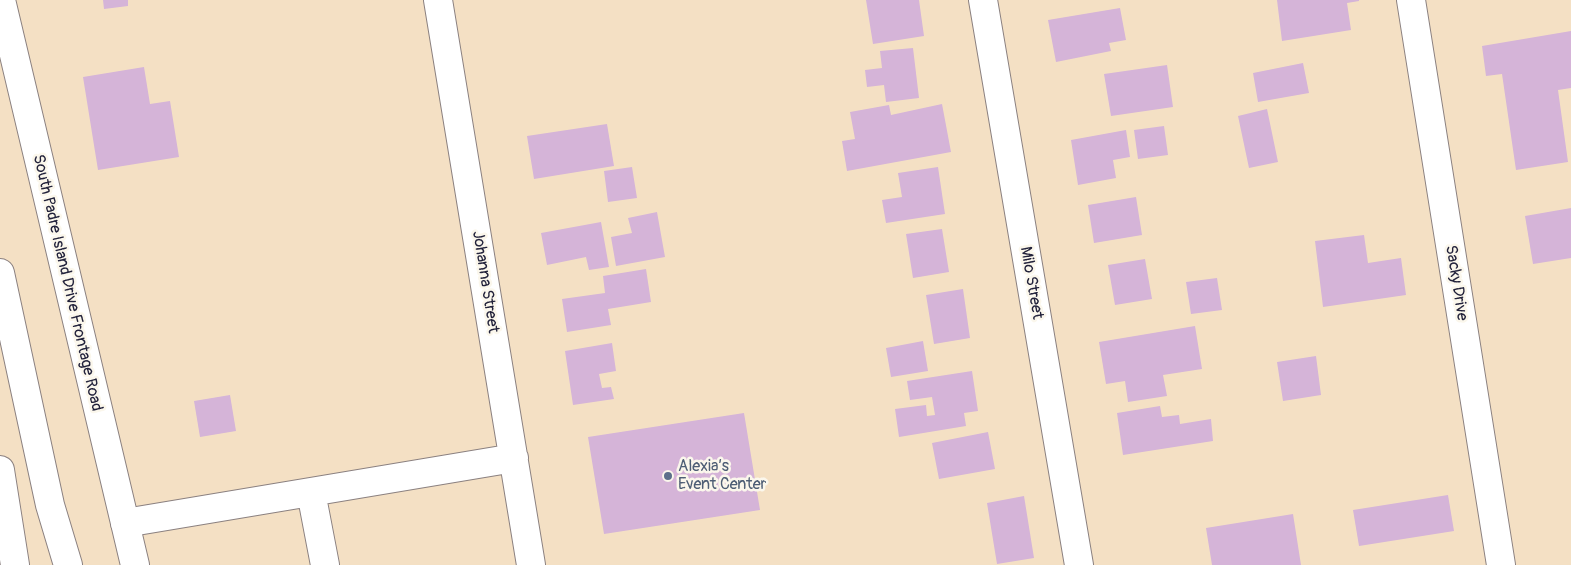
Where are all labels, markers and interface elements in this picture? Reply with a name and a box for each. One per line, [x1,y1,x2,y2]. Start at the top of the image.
street label: South Padre Island Drive Frontage Road [28,153,106,413]
street label: Johanna Street [467,230,503,334]
street label: Sacky Drive [1441,244,1471,322]
street label: Milo Street [1015,245,1047,321]
place label: Alexia’s Event Center [678,457,766,495]
marker: Alexia’s Event Center [662,470,674,482]

